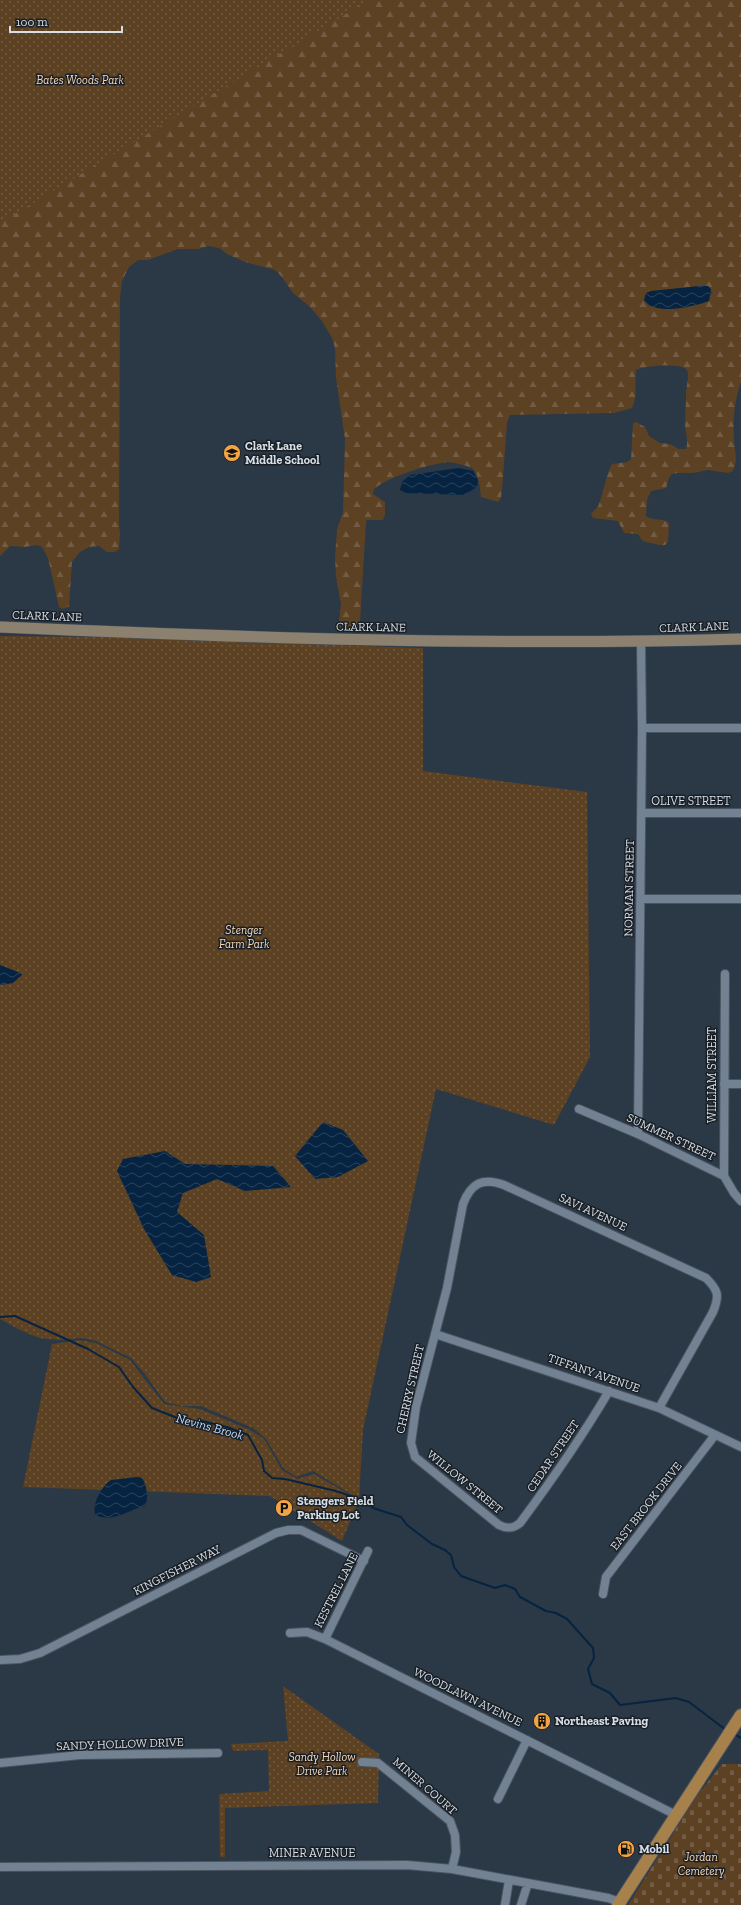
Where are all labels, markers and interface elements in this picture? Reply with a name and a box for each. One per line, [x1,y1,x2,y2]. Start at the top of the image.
scale bar [10,8,122,34]
text: 100 m [16,15,48,29]
park label: Bates Woods Park [36,73,124,87]
place label: Clark Lane Middle School [245,439,320,467]
school or university icon: Clark Lane Middle School [222,443,242,463]
street label: CLARK LANE [12,608,82,624]
street label: CLARK LANE [336,619,406,635]
street label: CLARK LANE [659,619,729,635]
street label: OLIVE STREET [651,794,731,808]
street label: NORMAN STREET [621,839,637,937]
park label: Stenger Farm Park [219,923,270,951]
street label: WILLIAM STREET [705,1027,719,1123]
street label: SUMMER STREET [624,1110,718,1164]
street label: SAVI AVENUE [557,1190,629,1234]
street label: CHERRY STREET [393,1343,427,1435]
street label: TIFFANY AVENUE [546,1351,642,1395]
water label: Nevins Brook [174,1410,246,1443]
street label: CEDAR STREET [524,1417,582,1495]
street label: WILLOW STREET [424,1447,506,1517]
street label: EAST BROOK DRIVE [607,1459,685,1553]
place label: Stengers Field Parking Lot [297,1494,374,1522]
parking icon: Stengers Field Parking Lot [274,1498,294,1518]
street label: KINGFISHER WAY [131,1542,224,1598]
street label: KESTREL LANE [311,1550,361,1630]
street label: WOODLAWN AVENUE [411,1665,525,1729]
building icon: Northeast Paving [532,1711,552,1731]
place label: Northeast Paving [555,1714,649,1728]
street label: SANDY HOLLOW DRIVE [56,1735,184,1753]
park label: Sandy Hollow Drive Park [288,1750,356,1778]
street label: MINER COURT [390,1754,460,1818]
fuel station icon: Mobil [616,1839,636,1859]
place label: Mobil [639,1842,670,1856]
street label: MINER AVENUE [269,1846,355,1860]
park label: Jordan Cemetery [678,1850,725,1878]

